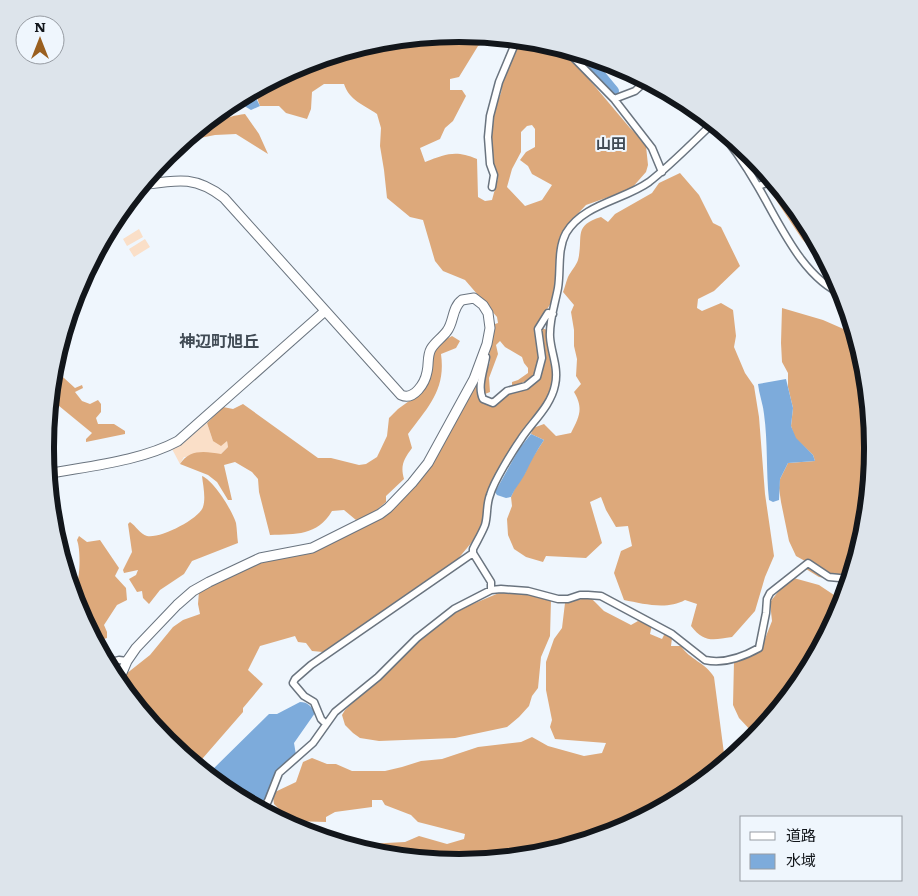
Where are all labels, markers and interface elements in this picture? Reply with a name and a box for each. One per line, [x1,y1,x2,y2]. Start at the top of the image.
north arrow [15,15,65,65]
text: N [34,16,46,36]
district label: 山田 [596,131,626,154]
district label: 神辺町旭丘 [179,328,259,352]
legend [740,816,903,881]
text: 道路 [786,823,816,846]
text: 水域 [786,848,816,871]

